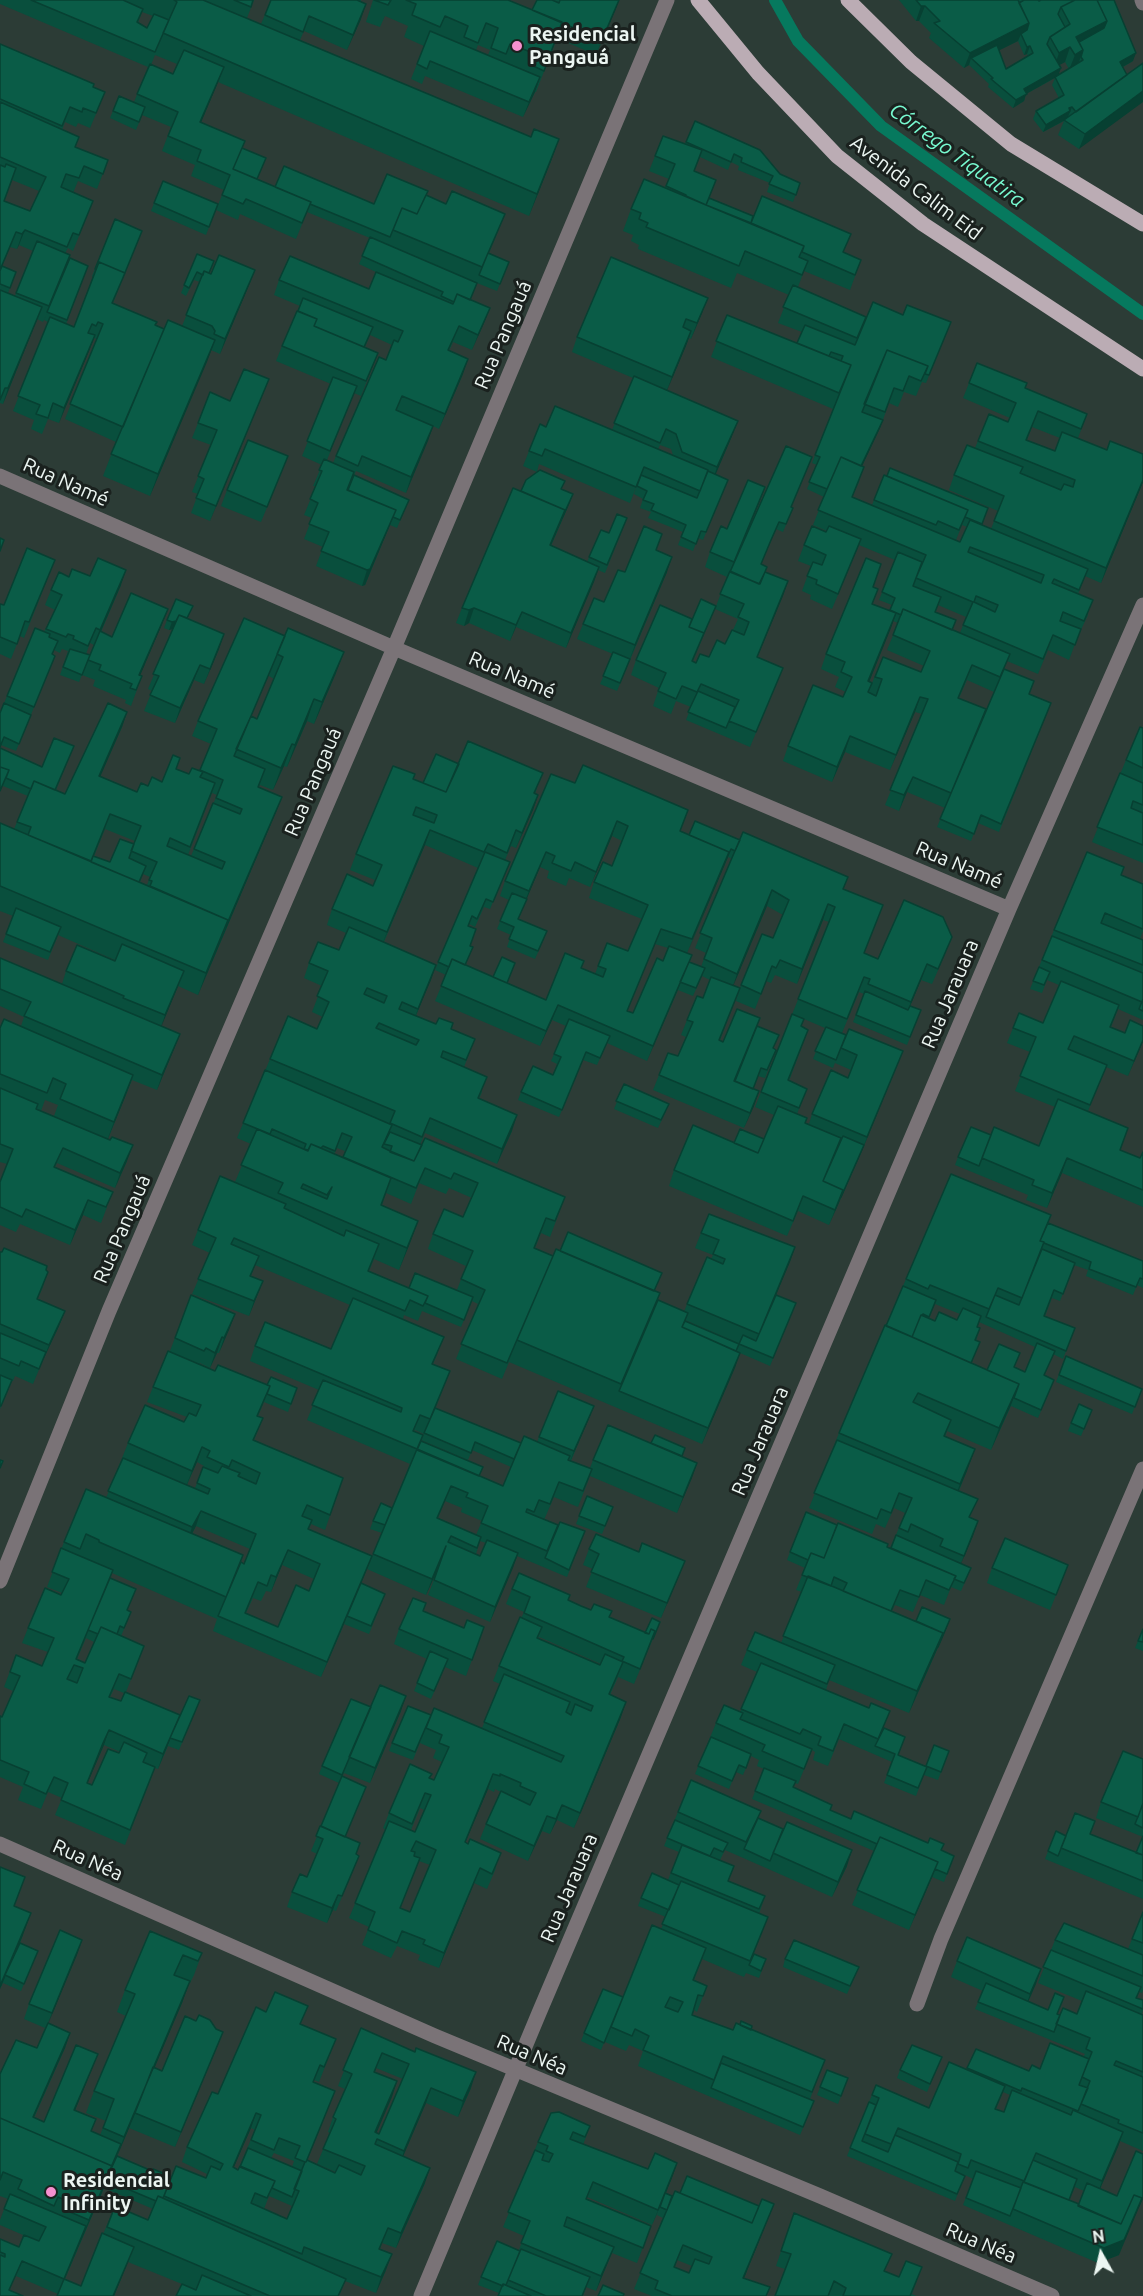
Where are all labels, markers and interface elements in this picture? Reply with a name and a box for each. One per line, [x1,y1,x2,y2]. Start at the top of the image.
place label: Residencial Pangauá [529,22,636,69]
marker: Residencial Pangauá [510,39,524,53]
water label: Córrego Tiquatira [884,97,1030,213]
street label: Avenida Calim Eid [845,131,987,245]
street label: Rua Pangauá [469,277,537,393]
street label: Rua Namé [19,452,113,512]
street label: Rua Namé [465,646,559,704]
street label: Rua Pangauá [279,724,347,840]
street label: Rua Namé [912,836,1006,894]
street label: Rua Jarauara [916,936,984,1052]
street label: Rua Pangauá [88,1171,156,1287]
street label: Rua Jarauara [726,1383,794,1499]
street label: Rua Jarauara [535,1830,603,1946]
street label: Rua Néa [49,1834,127,1886]
street label: Rua Néa [493,2029,571,2081]
place label: Residencial Infinity [63,2168,170,2215]
marker: Residencial Infinity [44,2185,58,2199]
street label: Rua Néa [942,2217,1020,2269]
north arrow [1071,2224,1131,2284]
text: N [1091,2226,1106,2246]

